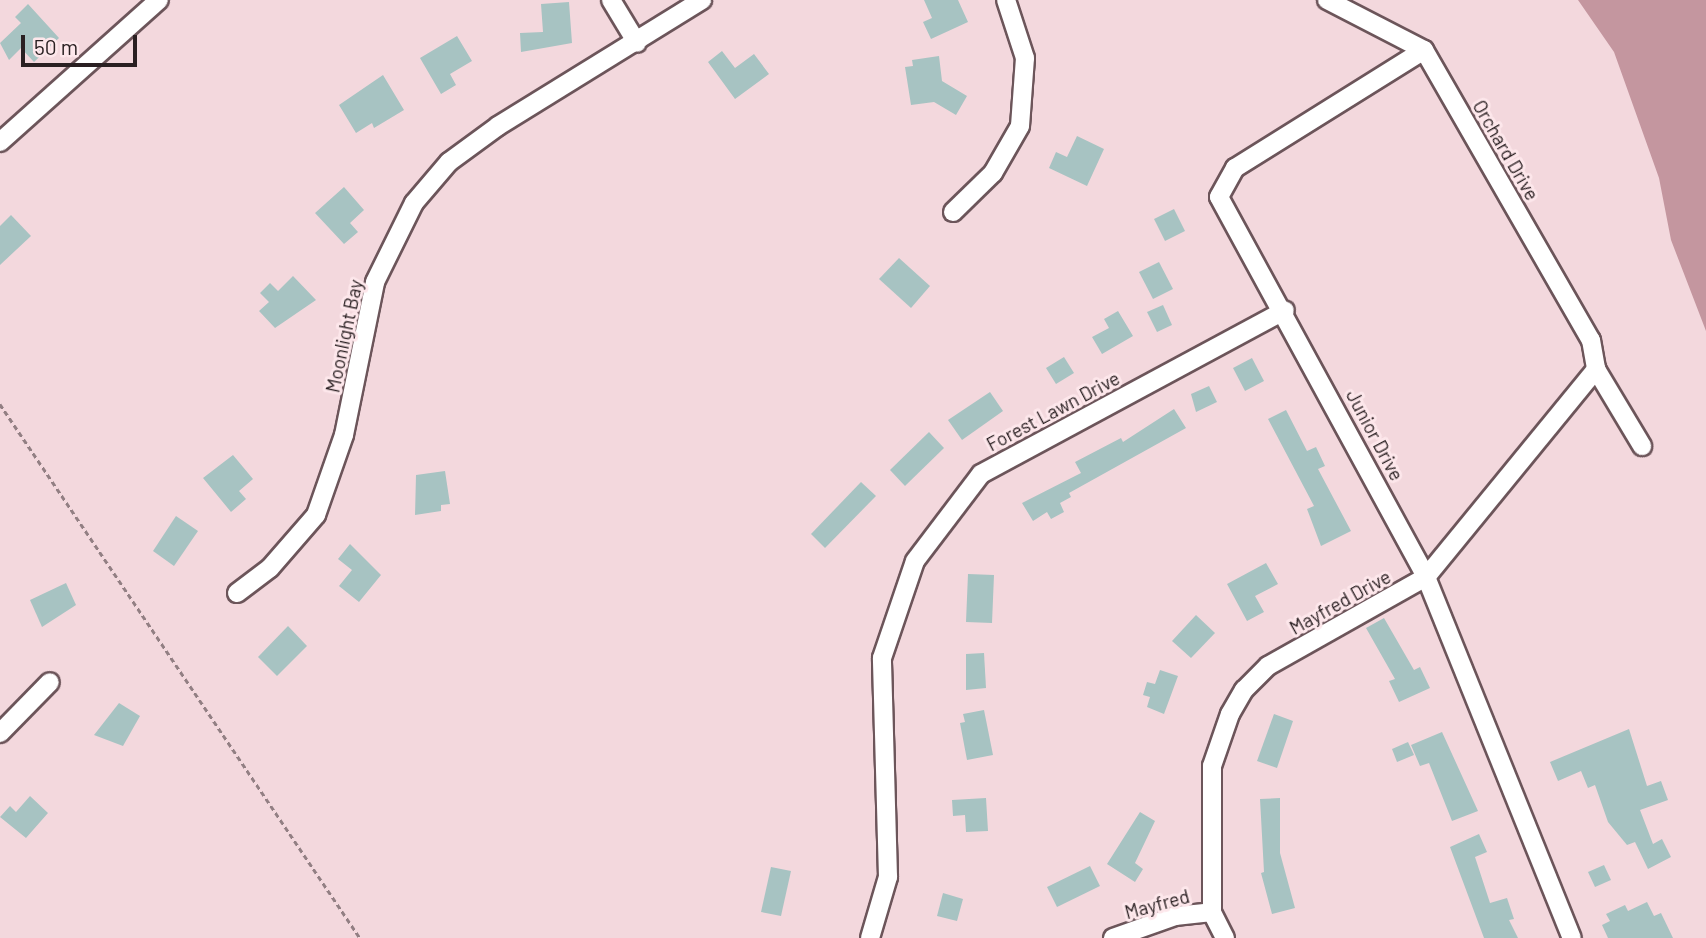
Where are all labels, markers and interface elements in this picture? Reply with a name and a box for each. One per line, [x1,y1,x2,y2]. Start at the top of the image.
scale bar [24,21,140,65]
text: 50 m [34,34,78,59]
street label: Orchard Drive [1468,96,1544,204]
street label: Moonlight Bay [321,277,367,395]
street label: Forest Lawn Drive [983,366,1123,456]
street label: Junior Drive [1342,386,1408,484]
street label: Mayfred Drive [1285,565,1395,639]
street label: Mayfred [1122,884,1192,924]

